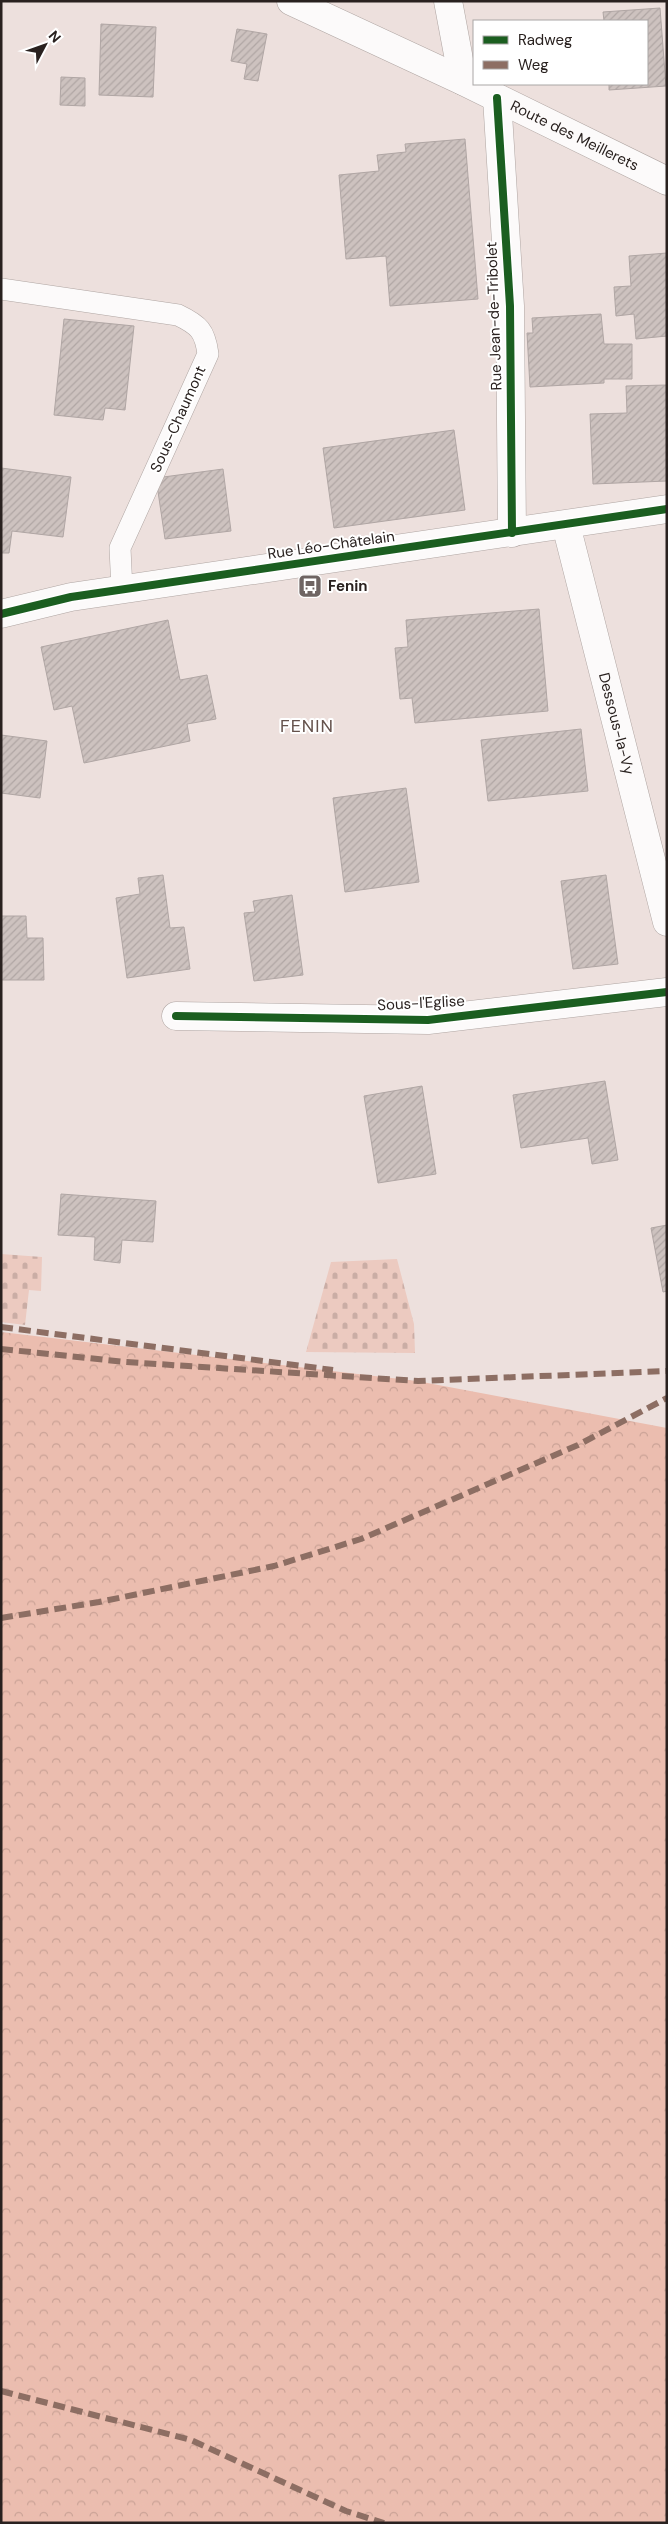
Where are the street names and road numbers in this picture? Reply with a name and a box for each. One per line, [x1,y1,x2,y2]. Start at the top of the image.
street label: Route des Meillerets [507,96,642,176]
street label: Rue Jean-de-Tribolet [481,241,507,391]
street label: Sous-Chaumont [146,362,211,475]
street label: Rue Léo-Châtelain [266,526,396,564]
street label: Dessous-la-Vy [594,671,639,777]
street label: Sous-l'Eglise [377,991,465,1015]

